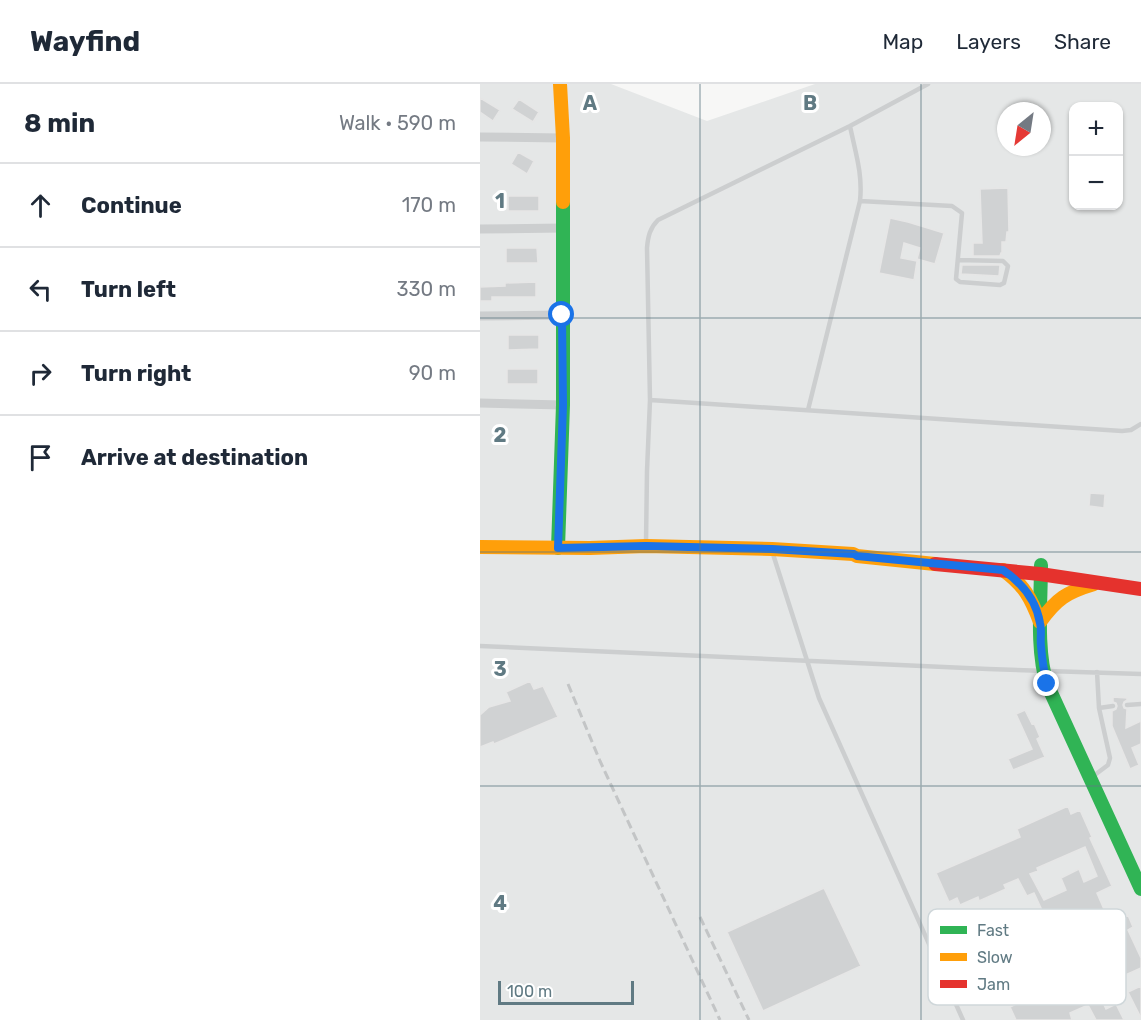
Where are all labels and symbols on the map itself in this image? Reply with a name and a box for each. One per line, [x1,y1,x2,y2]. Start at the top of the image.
text: A [583,91,598,115]
text: B [803,91,817,115]
north arrow [997,102,1051,156]
text: 1 [495,189,505,213]
route start [548,301,574,327]
text: 2 [494,423,507,447]
text: 3 [493,657,507,681]
route end [1033,670,1059,696]
text: 4 [493,891,507,915]
legend [928,909,1126,1005]
text: Fast [977,921,1009,940]
text: Slow [977,948,1013,967]
text: Jam [977,975,1010,994]
scale bar [498,978,634,1006]

